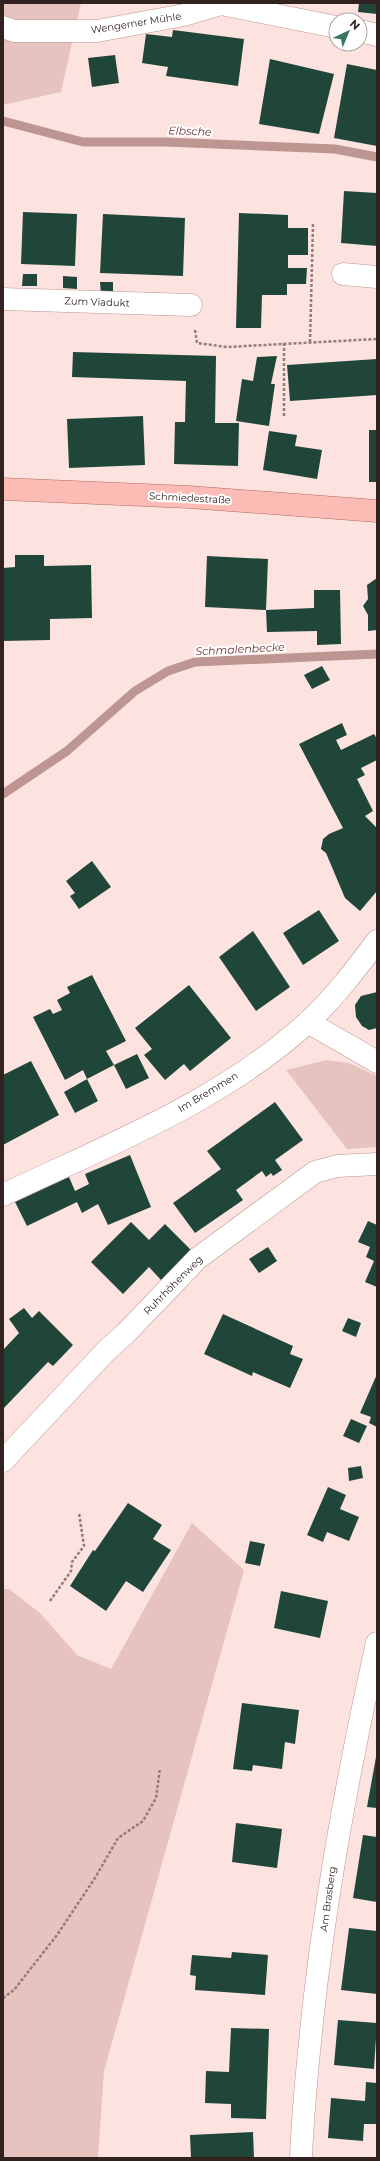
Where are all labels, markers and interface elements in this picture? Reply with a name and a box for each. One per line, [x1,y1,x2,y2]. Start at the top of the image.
street label: Wengerner Mühle [90,9,182,37]
north arrow [328,12,368,52]
text: N [347,17,363,33]
water label: Elbsche [168,123,212,139]
street label: Zum Viadukt [64,294,130,310]
street label: Schmiedestraße [149,489,231,507]
water label: Schmalenbecke [195,640,285,658]
street label: Im Bremmen [176,1069,240,1115]
street label: Ruhrhöhenweg [141,1253,205,1317]
street label: Am Brasberg [317,1865,339,1933]

